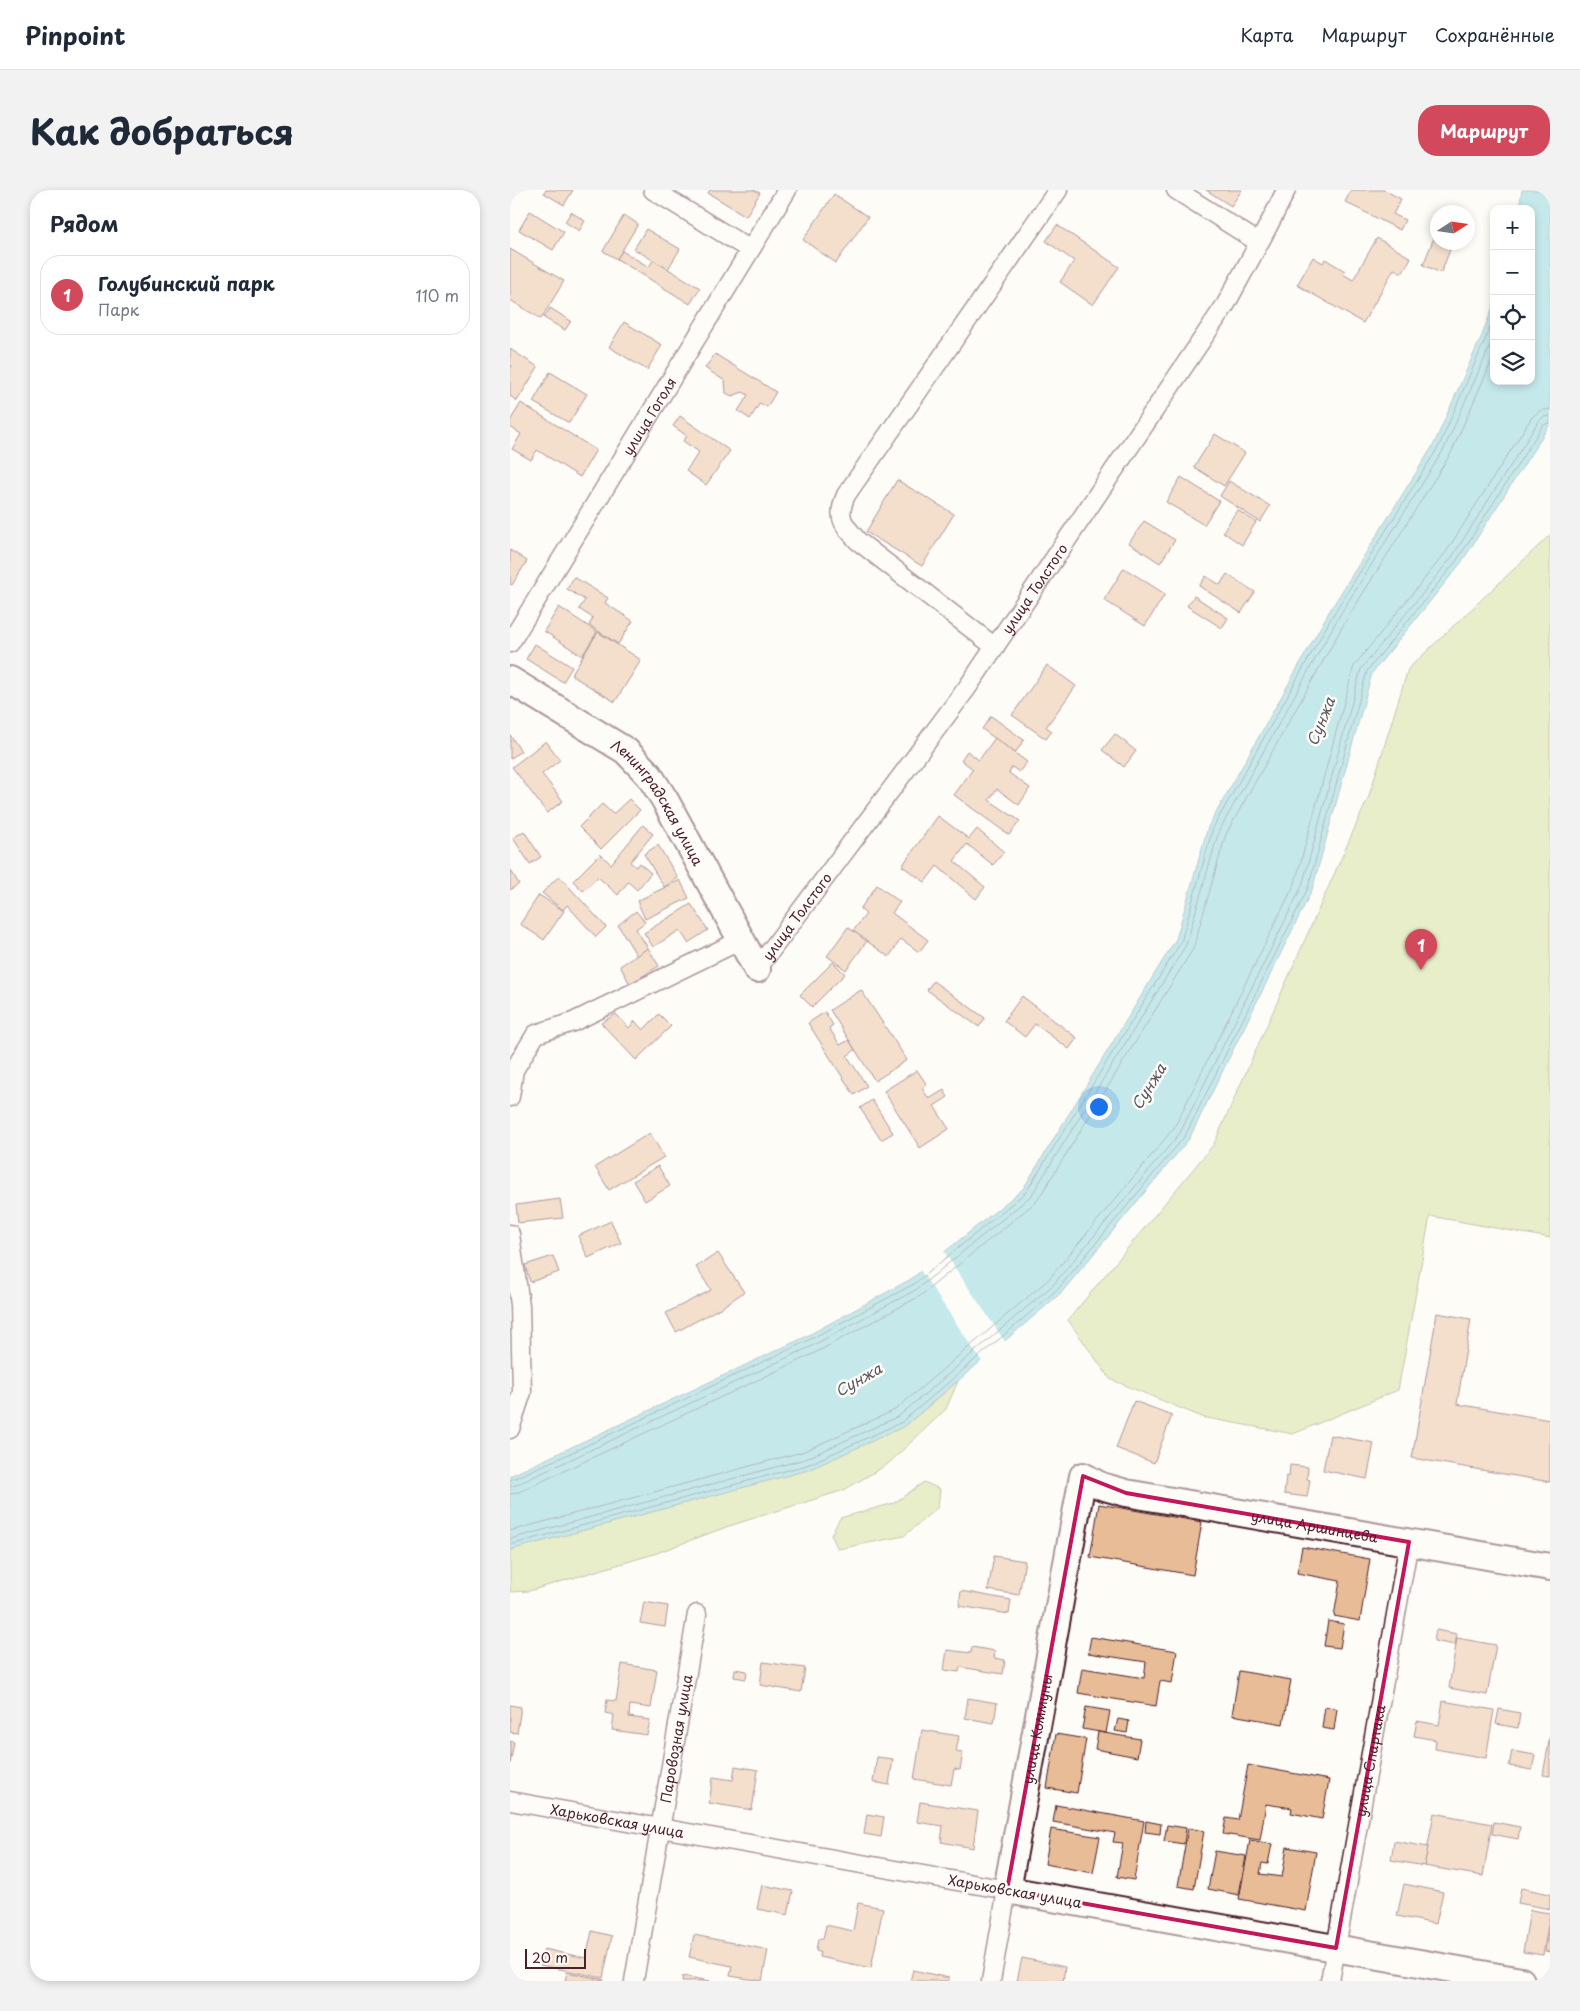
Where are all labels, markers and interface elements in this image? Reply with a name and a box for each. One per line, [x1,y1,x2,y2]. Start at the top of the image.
text: Pinpoint [25,17,126,53]
text: Карта [1241,21,1293,48]
text: Маршрут [1321,21,1407,48]
text: Сохранённые [1435,21,1555,48]
text: Как добраться [30,104,294,157]
button: Маршрут [1418,105,1550,156]
north arrow [1430,205,1475,250]
map controls [1490,205,1535,385]
button: + [1490,205,1535,250]
text: Рядом [50,207,118,239]
button: − [1490,250,1535,295]
text: Голубинский парк [98,269,275,297]
text: 1 [63,283,71,307]
text: 110 m [416,283,459,307]
button: locate [1490,295,1535,340]
text: Парк [98,297,139,321]
button: layers [1490,340,1535,385]
street label: улица Гоголя [617,373,681,459]
street label: улица Толстого [996,539,1072,638]
water label: Сунжа [1300,692,1340,749]
street label: Ленинградская улица [607,734,709,869]
street label: улица Толстого [757,868,836,964]
pin: 1 [1405,929,1437,970]
water label: Сунжа [1125,1058,1172,1114]
your location [1086,1094,1112,1120]
water label: Сунжа [830,1356,886,1402]
street label: улица Аршинцева [1250,1505,1380,1547]
street label: Паровозная улица [654,1672,697,1804]
street label: улица Коммуны [1016,1672,1057,1785]
street label: улица Спартака [1349,1703,1390,1818]
street label: Харьковская улица [549,1798,686,1843]
street label: Харьковская улица [947,1869,1084,1913]
scale bar [525,1946,586,1969]
text: 20 m [532,1947,568,1968]

